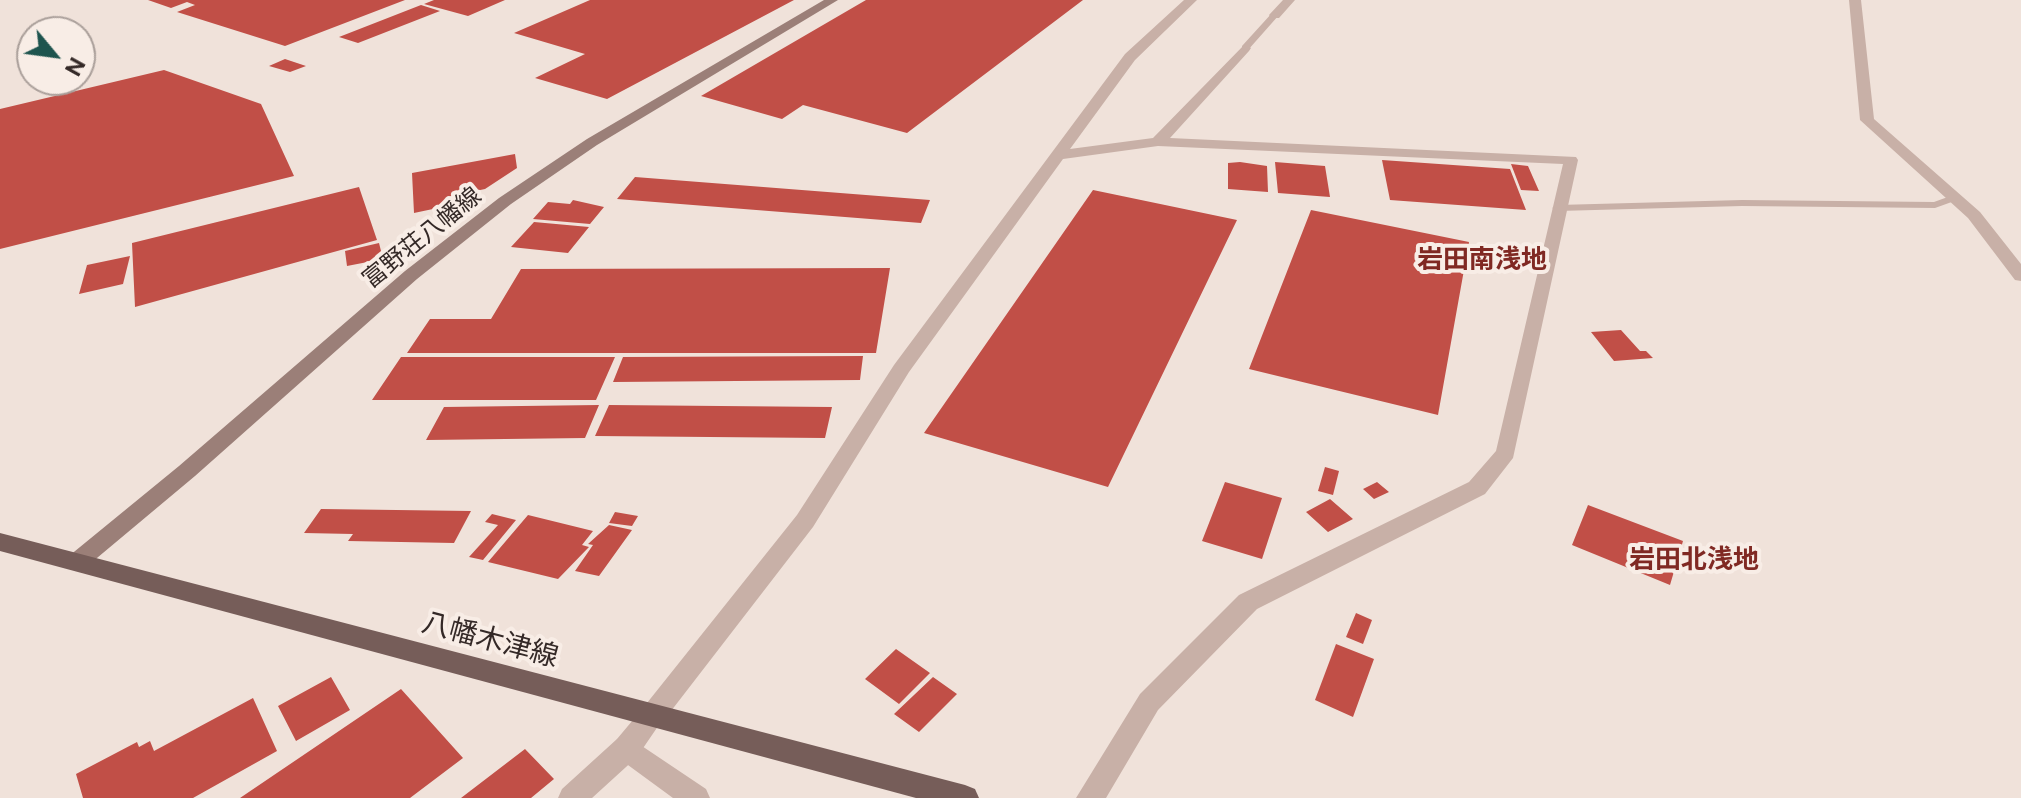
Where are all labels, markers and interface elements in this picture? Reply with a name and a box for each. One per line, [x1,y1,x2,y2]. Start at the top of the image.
north arrow [16,16,96,96]
text: N [60,53,91,80]
street label: 富野荘八幡線 [357,181,487,295]
district label: 岩田南浅地 [1417,244,1547,276]
district label: 岩田北浅地 [1629,544,1759,576]
street label: 八幡木津線 [418,606,562,674]

